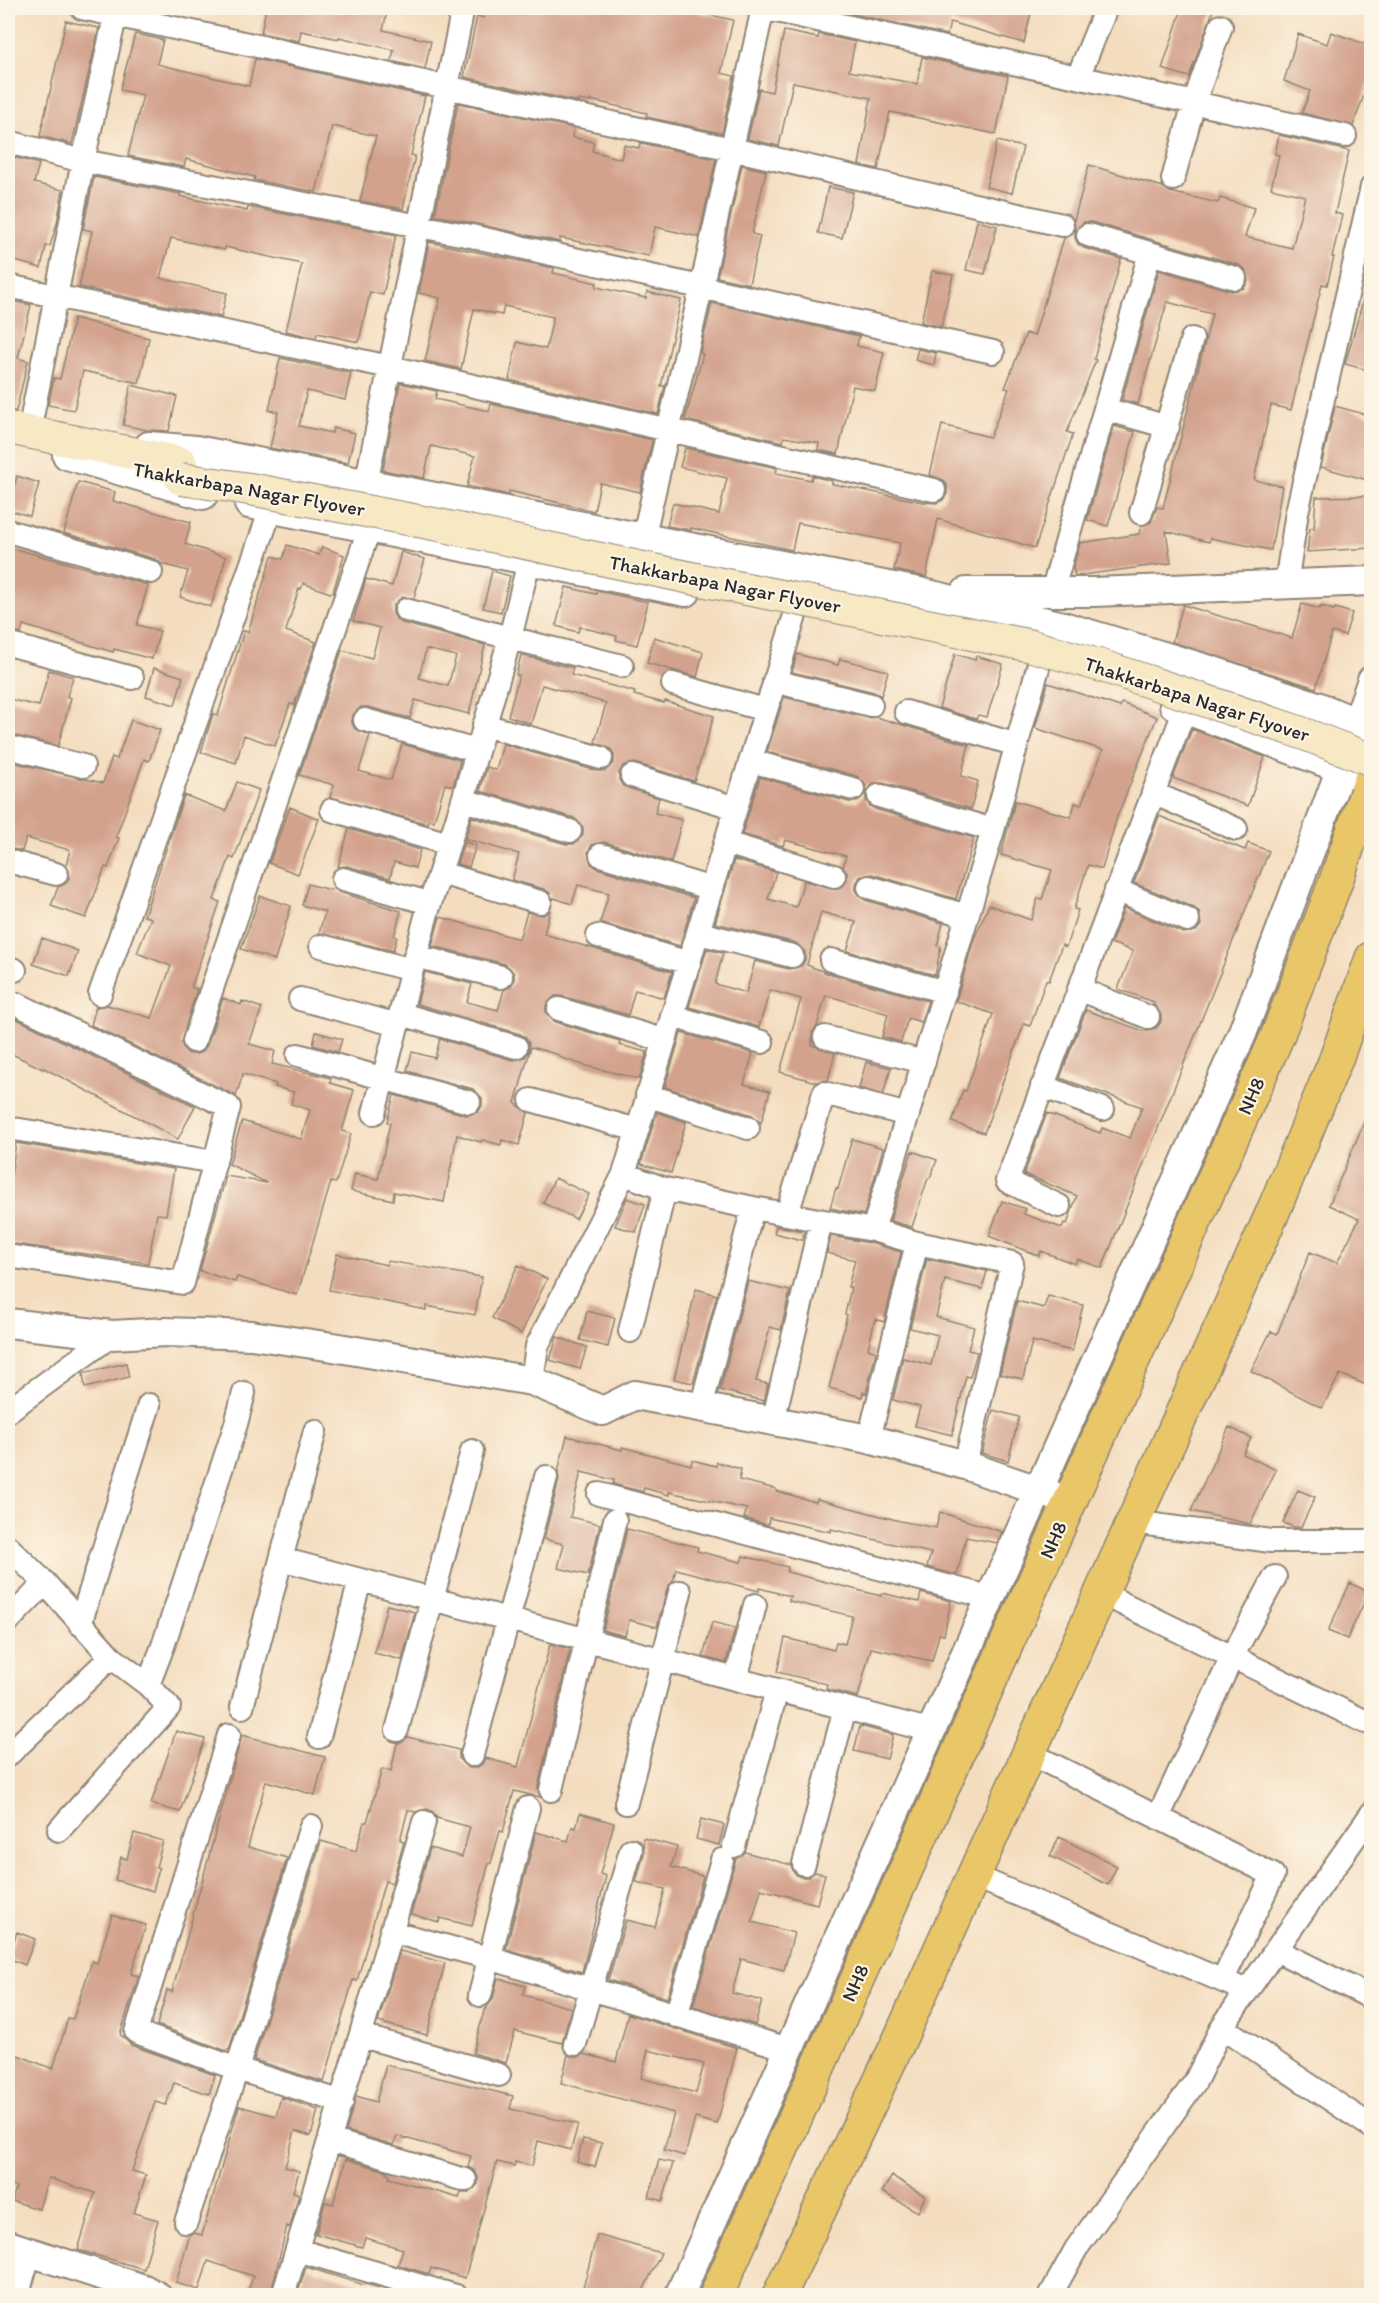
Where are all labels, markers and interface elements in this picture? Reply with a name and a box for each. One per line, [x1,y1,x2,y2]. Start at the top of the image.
street label: Thakkarbapa Nagar Flyover [131,457,367,521]
street label: Thakkarbapa Nagar Flyover [607,550,843,618]
street label: Thakkarbapa Nagar Flyover [1081,651,1313,747]
street label: NH8 [1232,1074,1270,1118]
street label: NH8 [1034,1518,1072,1562]
street label: NH8 [836,1961,874,2005]

